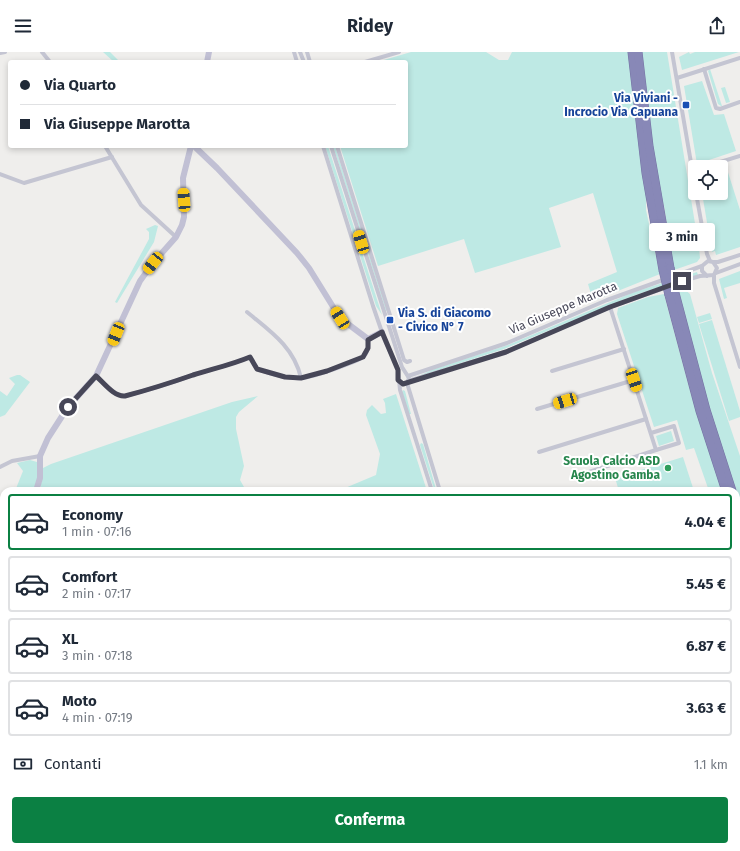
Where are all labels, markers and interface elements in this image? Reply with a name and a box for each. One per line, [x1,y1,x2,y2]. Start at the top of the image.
icon: menu [12,15,34,37]
text: Ridey [347,15,393,37]
icon: share [706,15,728,37]
text: Via Quarto [44,76,116,94]
place label: Via Viviani - Incrocio Via Capuana [564,91,678,119]
marker: Via Viviani - Incrocio Via Capuana [681,100,691,110]
text: Via Giuseppe Marotta [44,115,190,133]
map controls [688,160,728,200]
button: locate [688,160,728,200]
car [177,188,191,212]
callout: 3 min [649,223,715,251]
car [352,229,370,255]
text: 3 min [666,229,698,244]
car [141,250,165,276]
route end [673,272,691,290]
street label: Via Giuseppe Marotta [507,279,619,337]
car [329,305,351,331]
place label: Via S. di Giacomo - Civico N° 7 [397,306,491,334]
marker: Via S. di Giacomo - Civico N° 7 [385,315,395,325]
car [106,321,126,347]
car [625,367,643,393]
car [552,392,578,410]
route start [59,398,77,416]
place label: Scuola Calcio ASD Agostino Gamba [563,454,660,482]
marker: Scuola Calcio ASD Agostino Gamba [663,463,673,473]
icon: car [14,504,50,540]
text: Economy [62,506,123,524]
text: 4.04 € [684,513,726,531]
text: 1 min · 07:16 [62,524,131,539]
icon: car [14,566,50,602]
text: Comfort [62,568,118,586]
text: 5.45 € [686,575,726,593]
text: 2 min · 07:17 [62,586,131,601]
icon: car [14,628,50,664]
text: XL [62,630,78,648]
text: 6.87 € [686,637,726,655]
text: 3 min · 07:18 [62,648,133,663]
icon: car [14,690,50,726]
text: Moto [62,692,97,710]
text: 3.63 € [686,699,726,717]
text: 4 min · 07:19 [62,710,133,725]
icon: cash [12,753,34,775]
text: Contanti [44,755,102,773]
text: 1.1 km [694,757,728,772]
button: Conferma [12,797,728,843]

